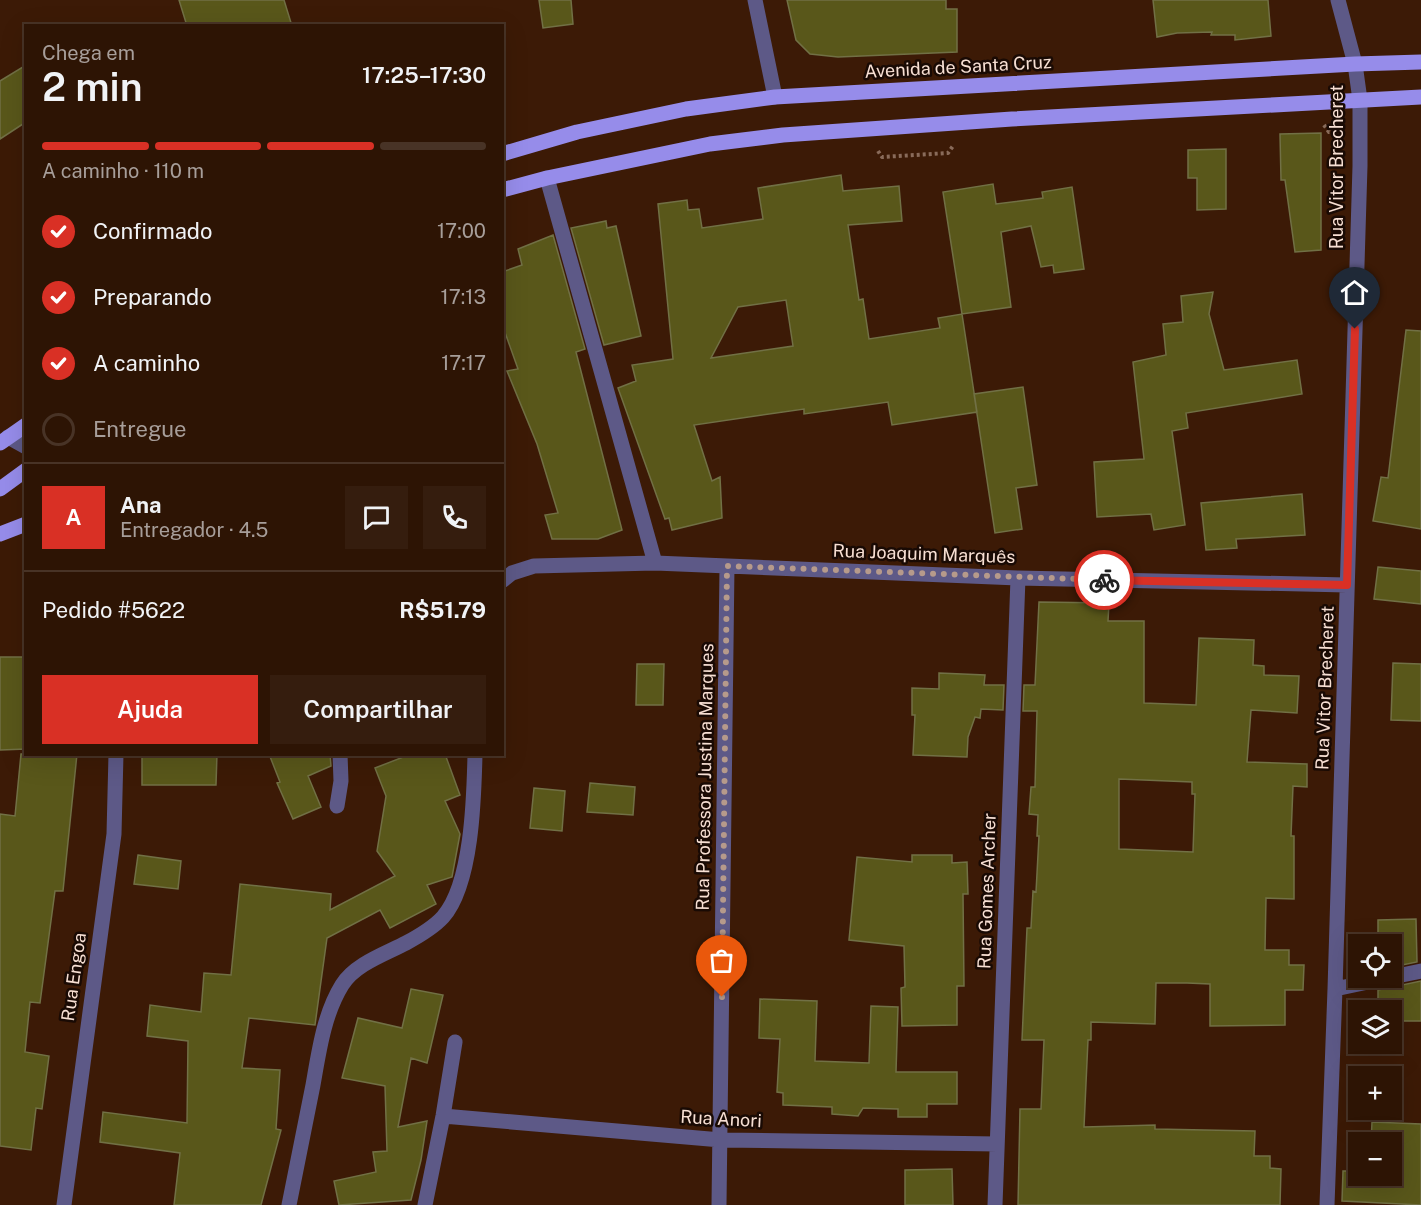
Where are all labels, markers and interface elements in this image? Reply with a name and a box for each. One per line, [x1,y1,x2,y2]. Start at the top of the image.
text: Chega em [42,41,135,65]
street label: Avenida de Santa Cruz [864,51,1052,82]
text: 17:25–17:30 [362,62,486,88]
text: 2 min [42,64,143,110]
street label: Rua Vitor Brecheret [1326,85,1347,249]
text: A caminho · 110 m [42,159,204,183]
icon: check [42,215,75,248]
text: Confirmado [93,218,212,244]
text: 17:00 [437,219,486,243]
pin [1329,267,1380,329]
icon: home [1338,276,1371,309]
icon: check [42,281,75,314]
text: Preparando [93,284,212,310]
text: 17:13 [441,285,486,309]
icon: check [42,347,75,380]
text: A caminho [93,350,200,376]
text: 17:17 [441,351,486,375]
text: Entregue [93,416,187,442]
button: chat [345,486,408,549]
button: phone [423,486,486,549]
text: Ana [120,492,161,518]
text: A [66,504,81,530]
text: Entregador · 4.5 [120,518,268,542]
street label: Rua Joaquim Marquês [832,540,1016,567]
courier [1074,550,1134,610]
icon: bike [1088,564,1121,597]
text: Pedido #5622 [42,597,185,623]
text: R$51.79 [399,597,486,623]
street label: Rua Vitor Brecheret [1311,605,1338,770]
street label: Rua Professora Justina Marques [692,643,717,911]
button: Ajuda [42,675,258,744]
button: Compartilhar [270,675,486,744]
street label: Rua Gomes Archer [973,813,1000,969]
street label: Rua Engoa [57,931,90,1022]
map controls [1348,934,1402,1186]
button: locate [1348,934,1402,988]
pin [696,935,747,997]
icon: bag [705,944,738,977]
button: layers [1348,1000,1402,1054]
button: + [1348,1066,1402,1120]
street label: Rua Anori [680,1106,762,1131]
button: − [1348,1132,1402,1186]

